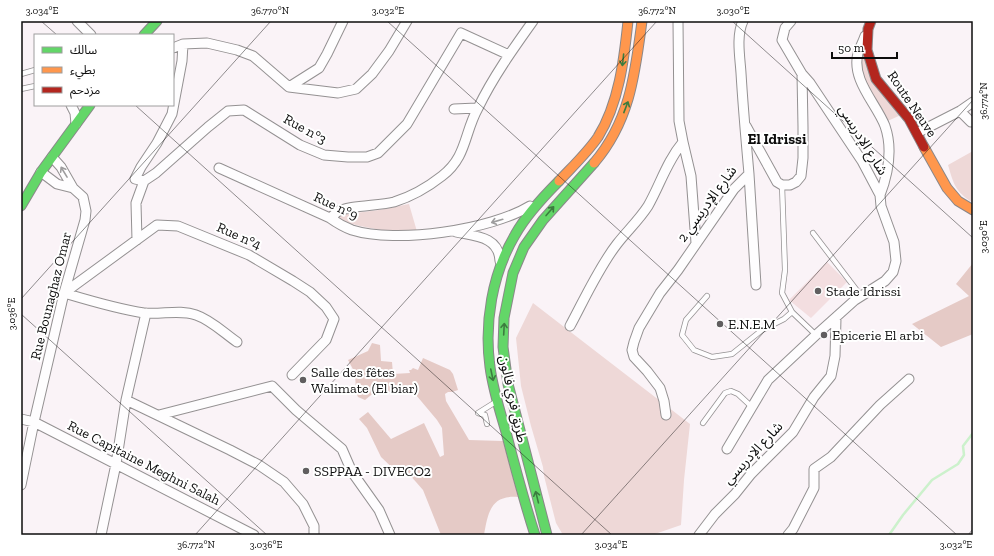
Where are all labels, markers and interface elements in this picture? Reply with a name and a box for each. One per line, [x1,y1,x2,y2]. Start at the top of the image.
text: 3.034°E [26,5,58,17]
text: 36.770°N [251,5,290,17]
text: 3.032°E [372,5,404,17]
text: 36.772°N [638,5,676,17]
text: 3.030°E [716,5,750,17]
legend [34,34,174,106]
scale bar [832,34,897,60]
text: 50 m [838,41,865,55]
text: سالك [70,43,97,57]
one-way arrow [619,53,627,66]
text: بطيء [70,63,96,80]
street label: Route Neuve [884,68,941,141]
text: 36.774°N [978,82,990,120]
text: مزدحم [70,83,100,99]
one-way arrow [623,102,631,114]
street label: شارع الإدريسي [833,102,891,180]
street label: Rue n°3 [280,110,330,148]
district label: El Idrissi [748,130,807,148]
street label: شارع الإدريسي 2 [674,163,742,247]
one-way arrow [59,166,67,178]
street label: Rue n°9 [311,188,361,224]
one-way arrow [546,206,555,216]
one-way arrow [490,217,503,225]
street label: Rue n°4 [214,219,264,253]
text: 3.030°E [978,220,990,254]
street label: Rue Bounaghaz Omar [27,230,75,362]
place label: Stade Idrissi [826,283,901,300]
marker: Stade Idrissi [813,286,823,296]
text: 3.036°E [6,298,18,330]
place label: E.N.E.M [728,316,776,333]
marker: E.N.E.M [715,319,725,329]
one-way arrow [500,323,507,336]
place label: Epicerie El arbi [832,327,924,344]
marker: Epicerie El arbi [819,330,829,340]
street label: طريق فري فالون [493,354,531,445]
place label: Salle des fêtes Walimate (El biar) [311,364,418,397]
one-way arrow [488,368,496,381]
marker: Salle des fêtes Walimate (El biar) [298,375,308,385]
street label: Rue Capitaine Meghni Salah [65,417,223,509]
street label: شارع الإدريسي [720,418,788,489]
place label: SSPPAA - DIVECO2 [314,463,431,480]
marker: SSPPAA - DIVECO2 [301,466,311,476]
one-way arrow [532,491,540,504]
text: 36.772°N [177,539,215,551]
text: 3.036°E [250,539,282,551]
text: 3.034°E [595,539,627,551]
text: 3.032°E [940,539,972,551]

